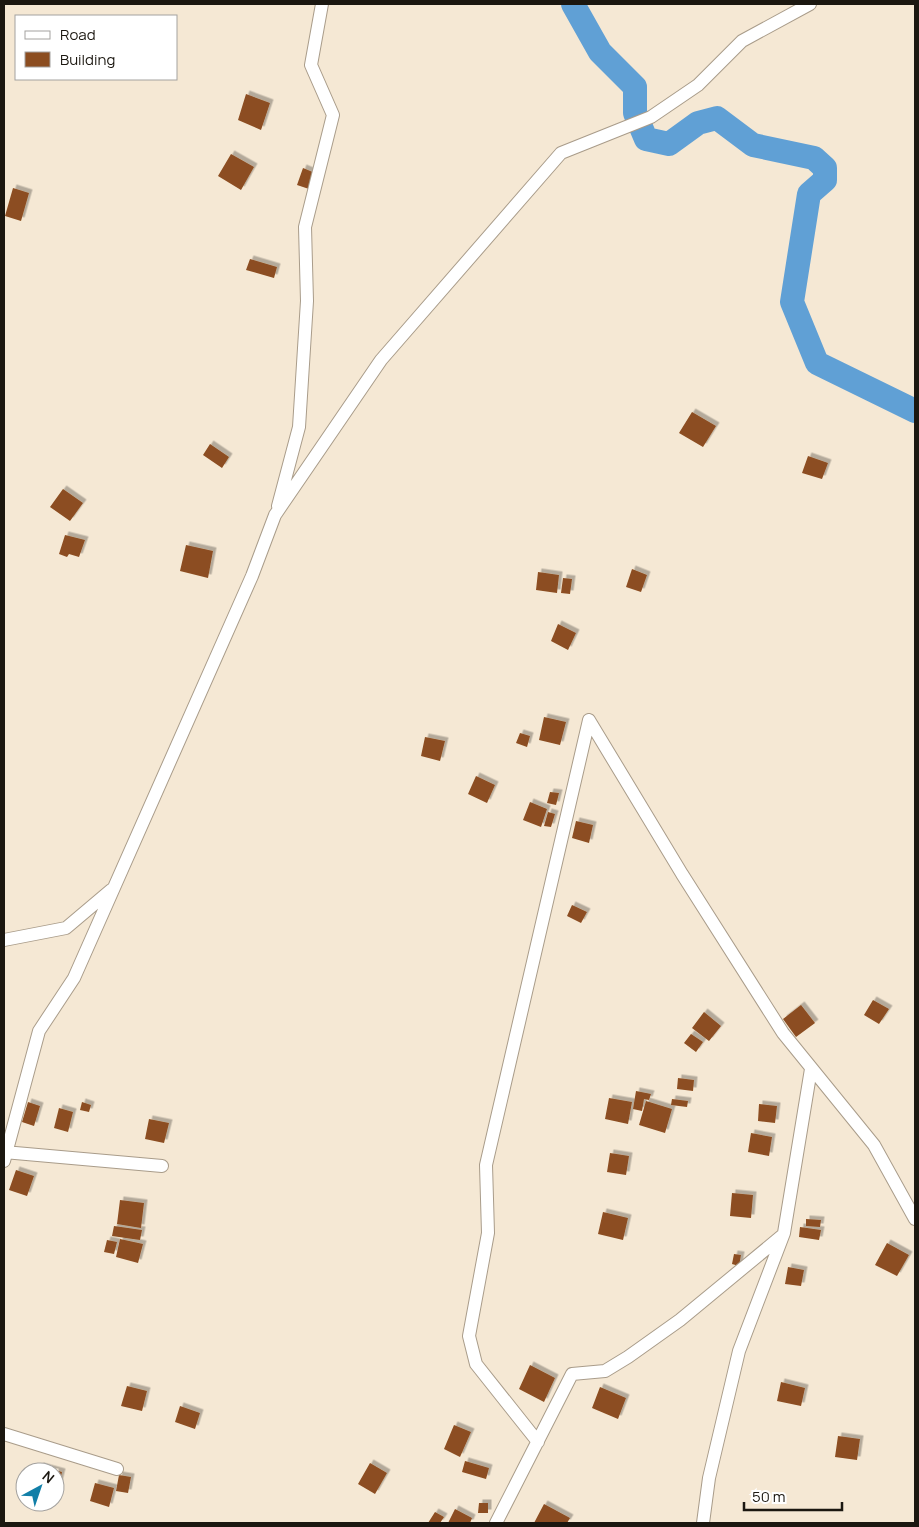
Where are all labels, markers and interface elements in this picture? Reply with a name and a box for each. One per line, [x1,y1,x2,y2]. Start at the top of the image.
legend [15,15,178,80]
text: Road [60,24,96,45]
text: Building [60,49,115,70]
north arrow [15,1462,65,1512]
text: N [39,1466,59,1487]
scale bar [744,1480,842,1512]
text: 50 m [752,1486,786,1507]

